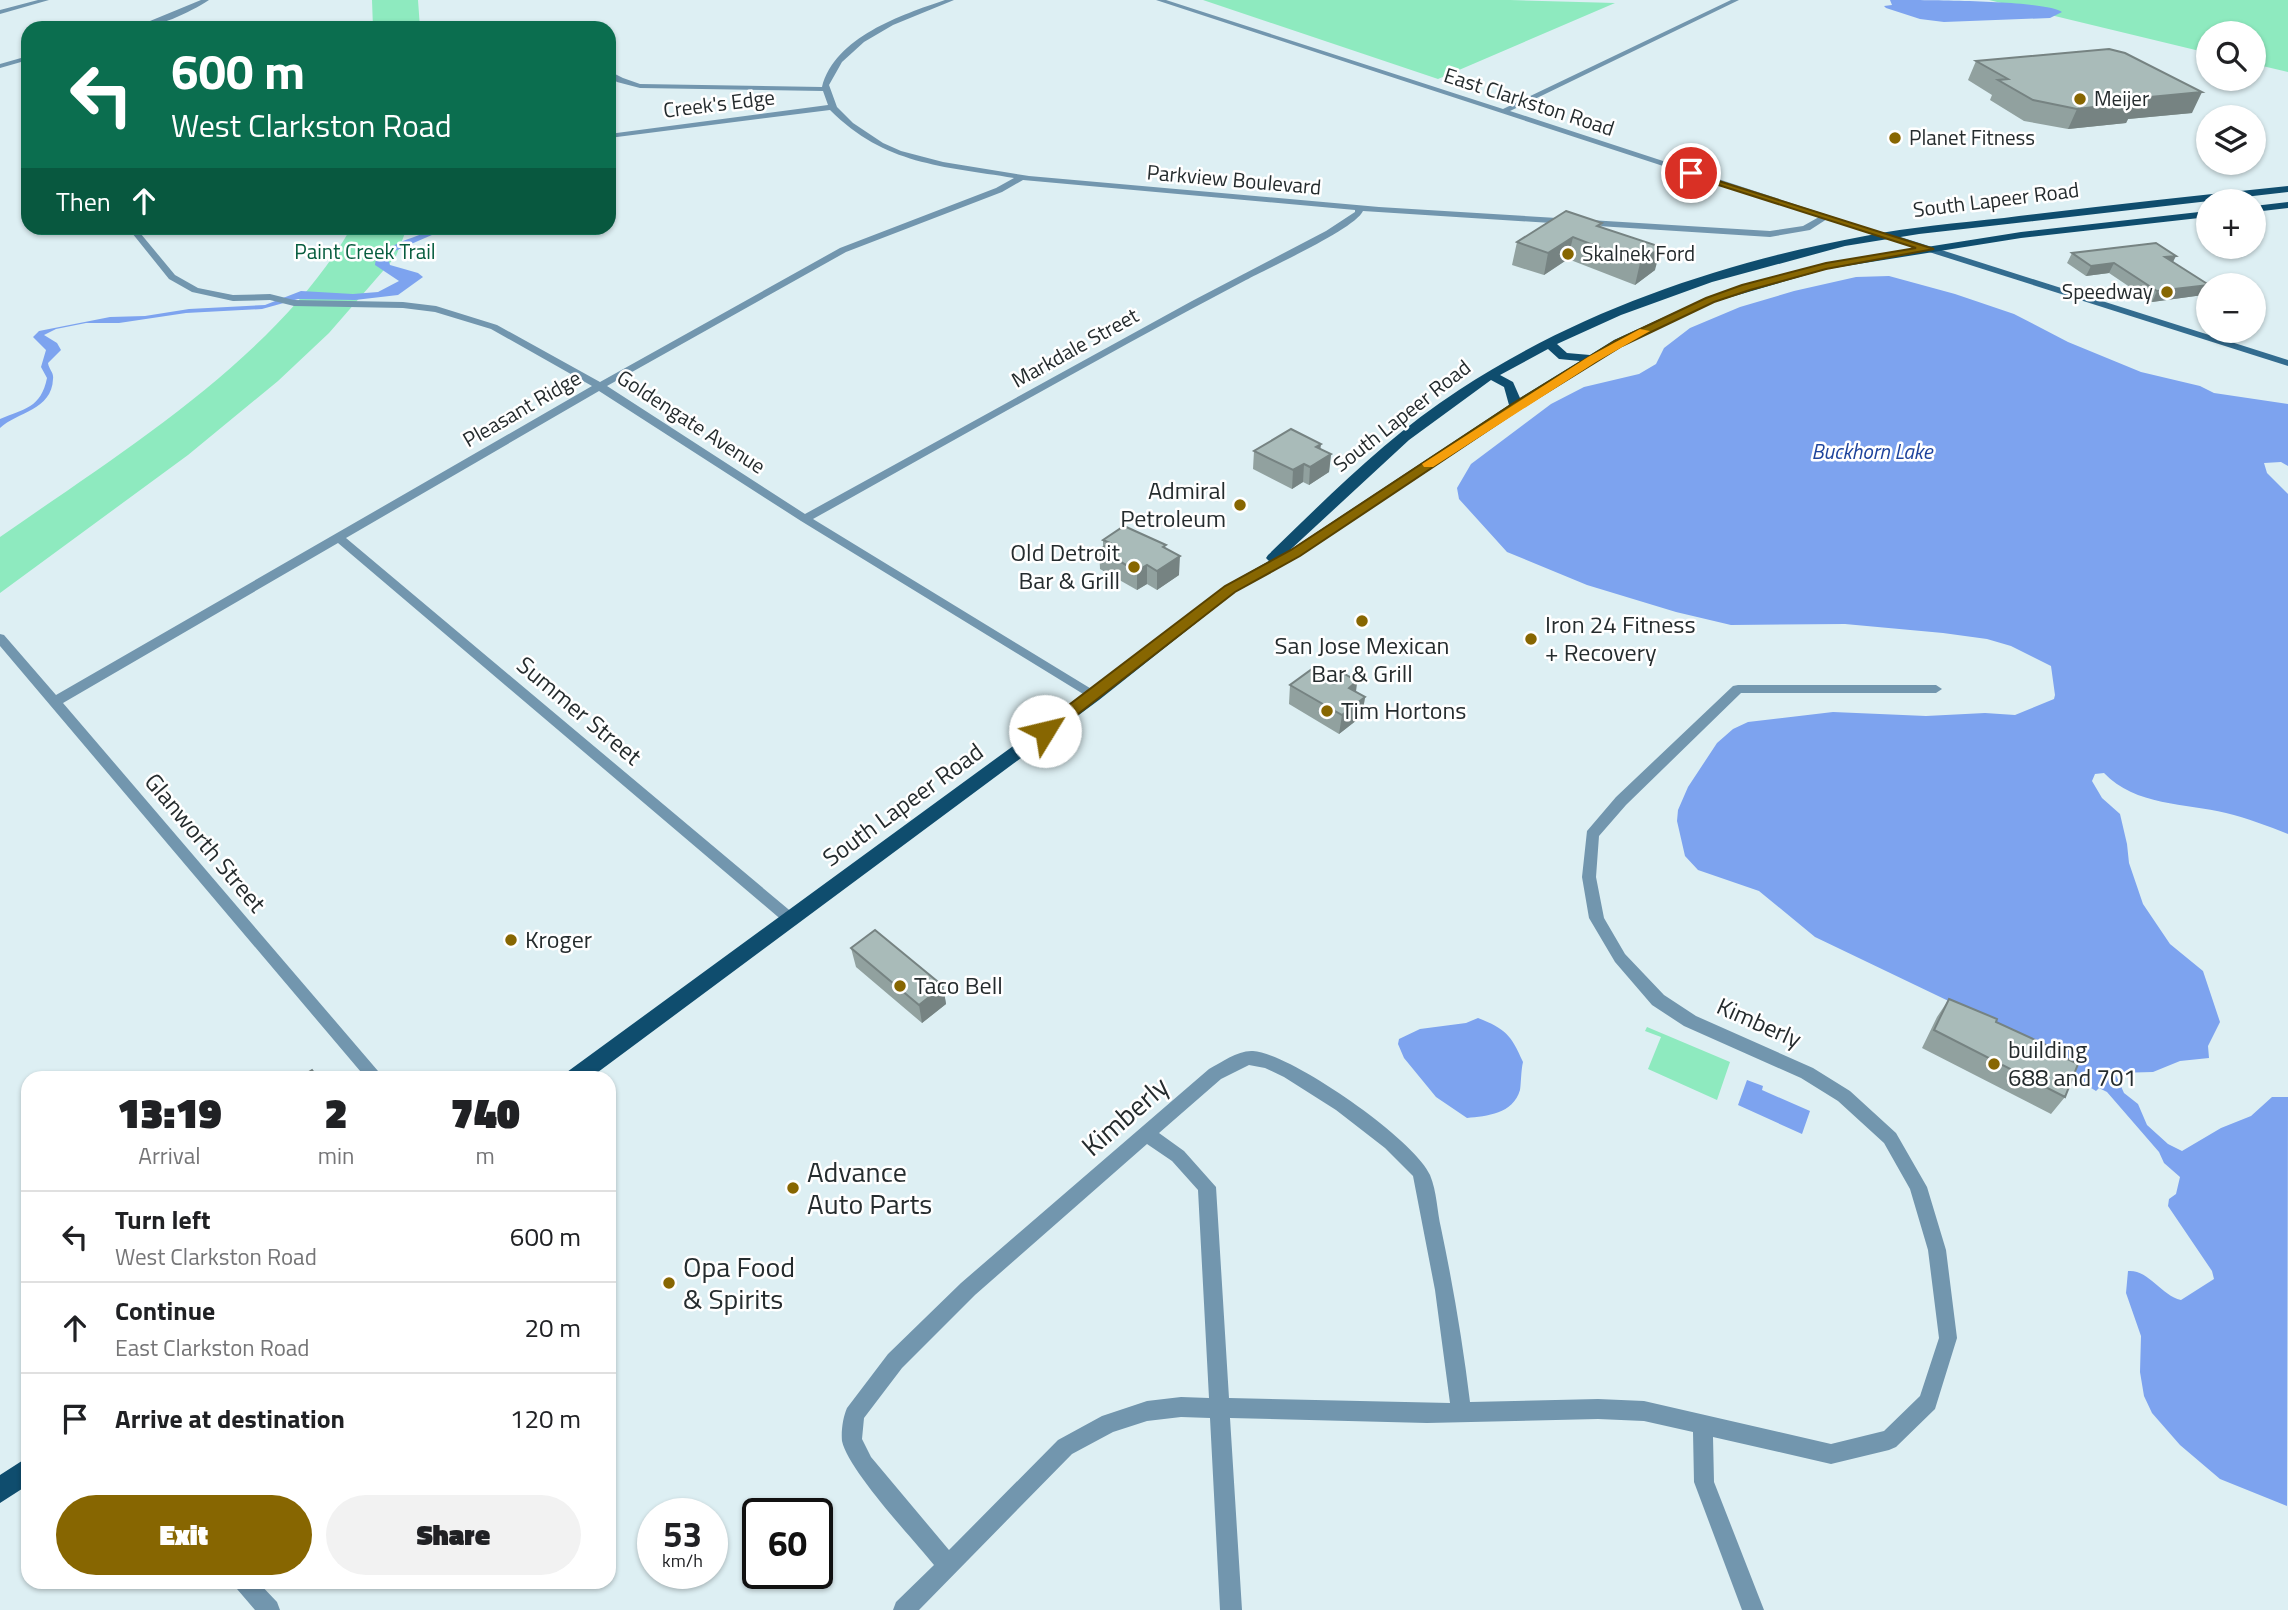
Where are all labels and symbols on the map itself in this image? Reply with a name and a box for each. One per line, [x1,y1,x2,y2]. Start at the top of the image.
street label: East Clarkston Road [1440,58,1619,144]
street label: Creek's Edge [661,80,777,126]
place label: Meijer [2094,82,2149,114]
marker: Meijer [2072,91,2088,107]
place label: Planet Fitness [1909,121,2035,153]
marker: Planet Fitness [1887,130,1903,146]
pin [1661,143,1721,203]
street label: Parkview Boulevard [1146,155,1323,203]
street label: South Lapeer Road [1911,173,2081,225]
park label: Paint Creek Trail [294,235,436,267]
place label: Skalnek Ford [1582,237,1695,269]
marker: Skalnek Ford [1560,246,1576,262]
place label: Speedway [2062,275,2153,307]
marker: Speedway [2159,284,2175,300]
street label: Markdale Street [1005,299,1145,395]
street label: South Lapeer Road [1326,351,1477,479]
street label: Pleasant Ridge [456,361,587,455]
street label: Goldengate Avenue [611,361,772,481]
water label: Buckhorn Lake [1811,435,1934,467]
place label: Admiral Petroleum [1120,472,1226,536]
marker: Admiral Petroleum [1232,497,1248,513]
place label: Old Detroit Bar & Grill [1010,534,1121,598]
marker: Old Detroit Bar & Grill [1126,559,1142,575]
place label: Iron 24 Fitness + Recovery [1545,606,1696,670]
marker: San Jose Mexican Bar & Grill [1354,613,1370,629]
place label: San Jose Mexican Bar & Grill [1275,627,1449,691]
marker: Iron 24 Fitness + Recovery [1523,631,1539,647]
street label: Summer Street [509,647,650,774]
place label: Tim Hortons [1341,692,1466,728]
position arrow [1008,694,1082,768]
marker: Tim Hortons [1319,703,1335,719]
street label: South Lapeer Road [815,734,990,875]
street label: Glanworth Street [136,765,275,921]
place label: Kroger [525,921,592,957]
marker: Kroger [503,932,519,948]
place label: Taco Bell [914,967,1003,1003]
marker: Taco Bell [892,978,908,994]
street label: Kimberly [1711,988,1808,1057]
place label: building 688 and 701 [2008,1031,2137,1095]
marker: building 688 and 701 [1986,1056,2002,1072]
street label: Kimberly [1071,1065,1178,1166]
place label: Advance Auto Parts [807,1150,932,1225]
marker: Advance Auto Parts [785,1180,801,1196]
place label: Opa Food & Spirits [683,1245,795,1320]
marker: Opa Food & Spirits [661,1275,677,1291]
speed limit sign: 60 [742,1498,833,1589]

